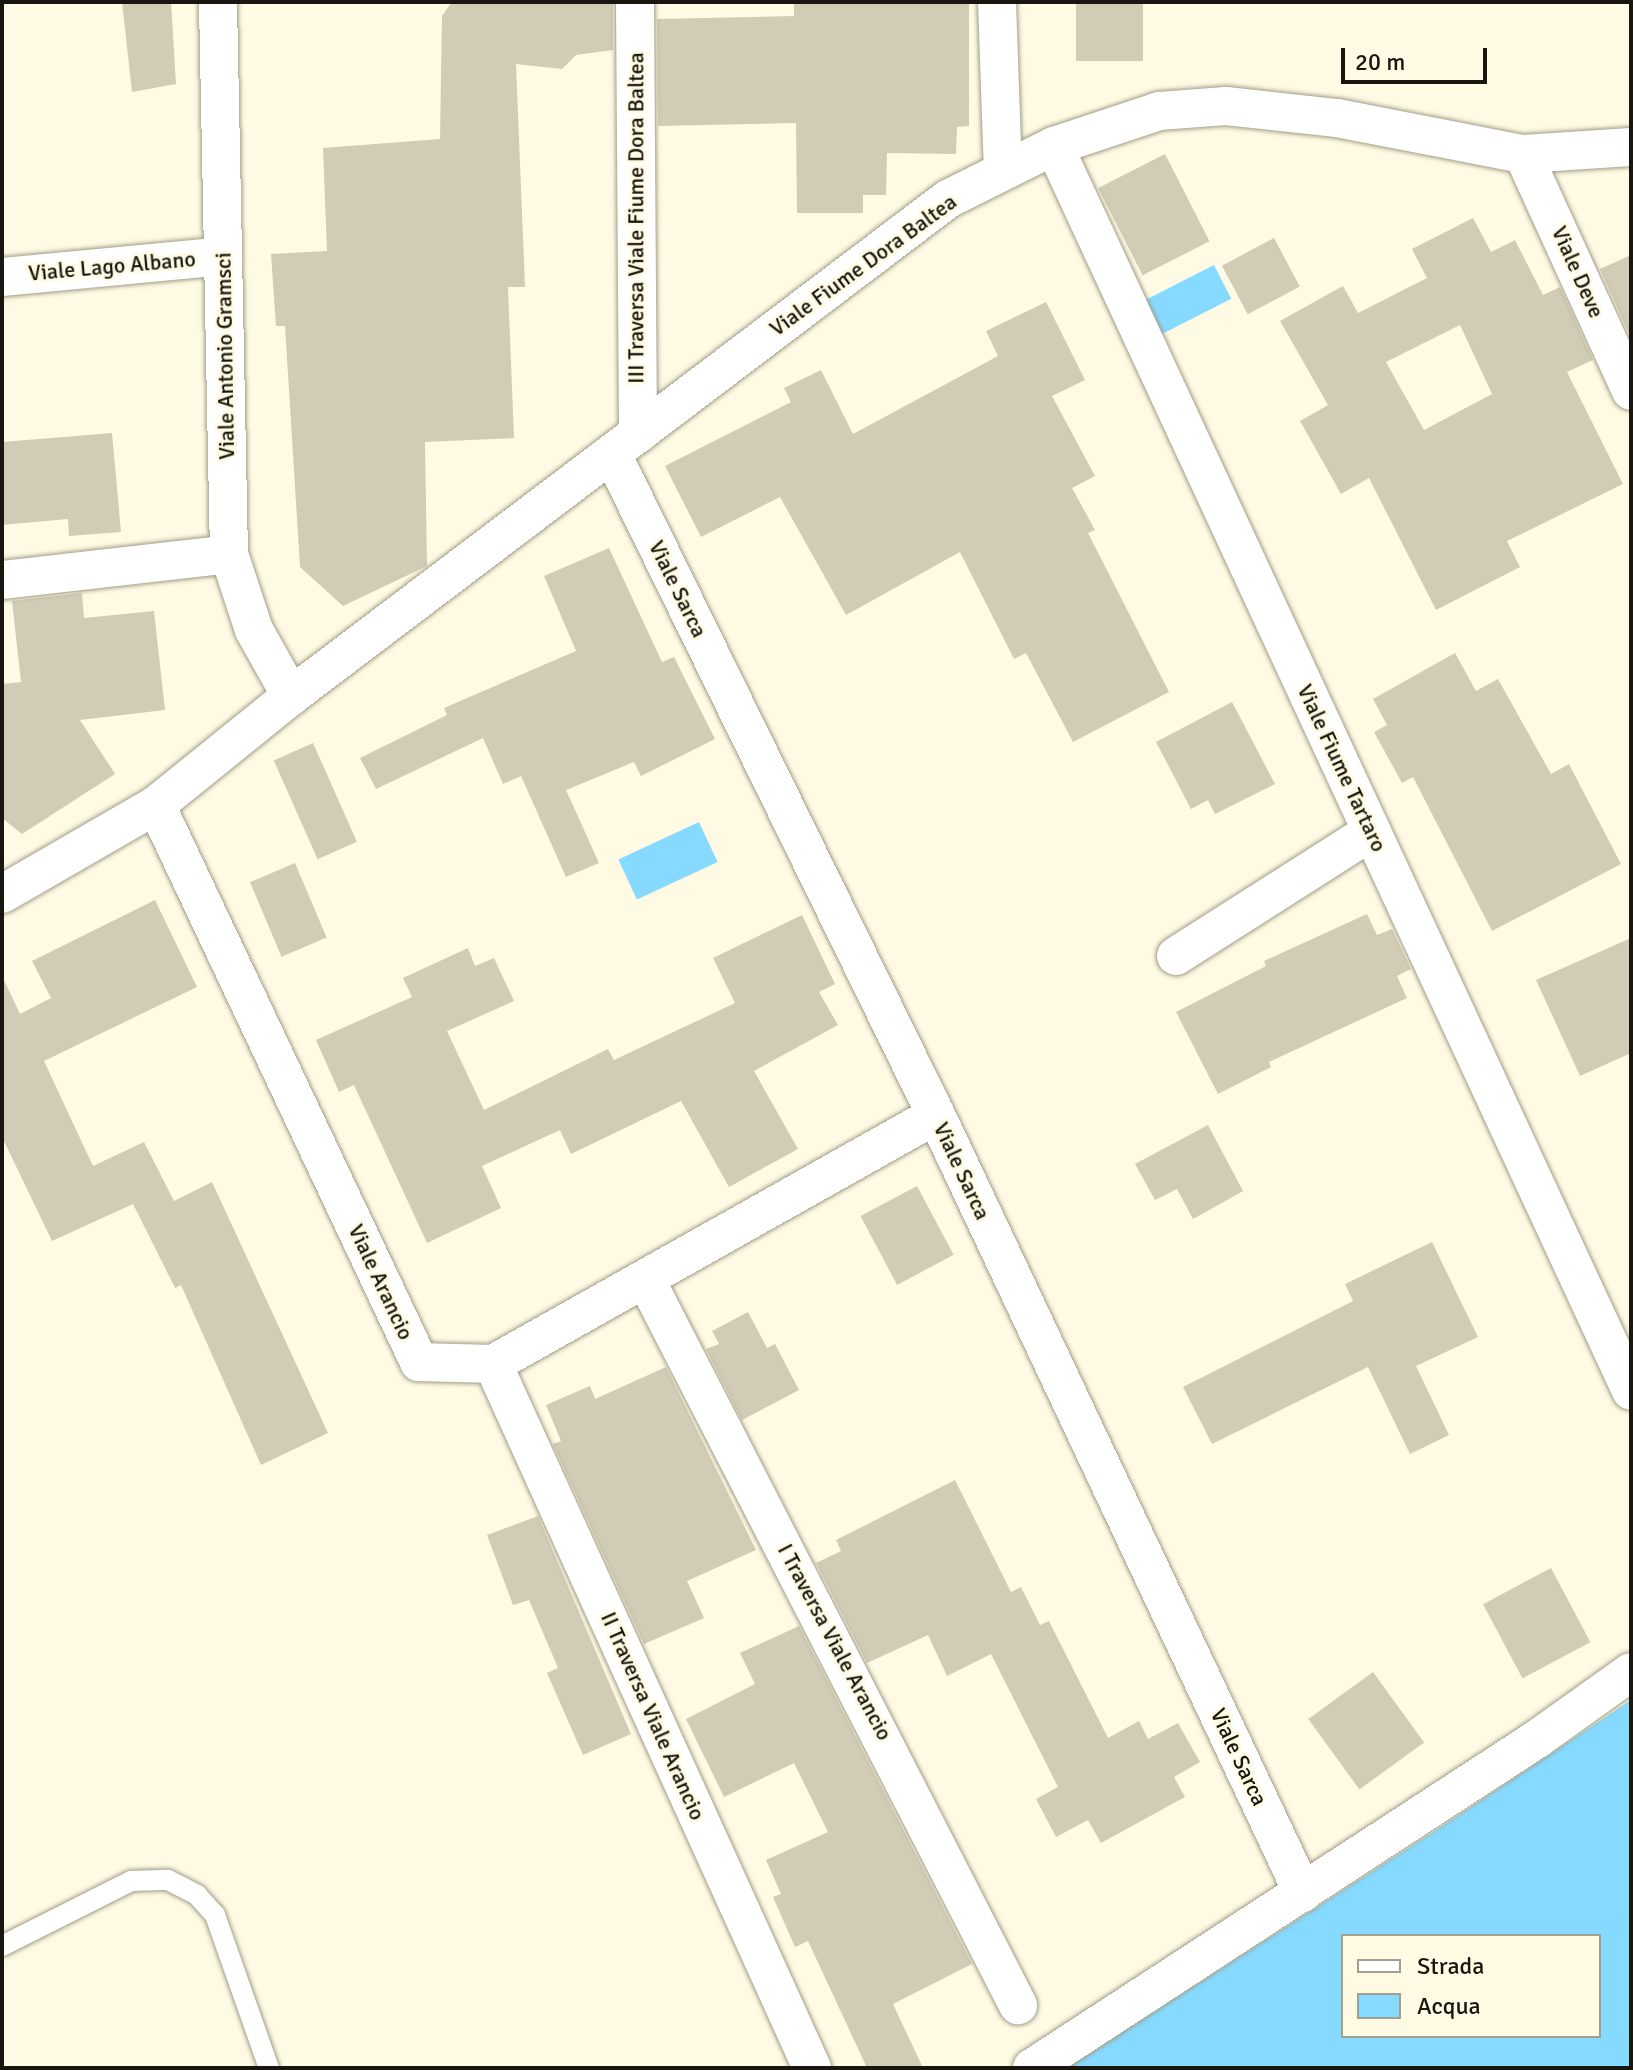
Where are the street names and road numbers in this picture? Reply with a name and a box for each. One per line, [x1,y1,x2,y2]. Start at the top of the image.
street label: III Traversa Viale Fiume Dora Baltea [623,52,649,384]
street label: Viale Fiume Dora Baltea [764,188,962,342]
street label: Viale Deve [1546,222,1610,322]
street label: Viale Lago Albano [27,246,197,286]
street label: Viale Antonio Gramsci [210,252,240,460]
street label: Viale Sarca [643,536,713,642]
street label: Viale Fiume Tartaro [1292,680,1392,856]
street label: Viale Sarca [928,1118,996,1224]
street label: Viale Arancio [343,1220,419,1344]
street label: I Traversa Viale Arancio [772,1539,898,1745]
street label: II Traversa Viale Arancio [595,1608,711,1824]
street label: Viale Sarca [1205,1704,1273,1810]

